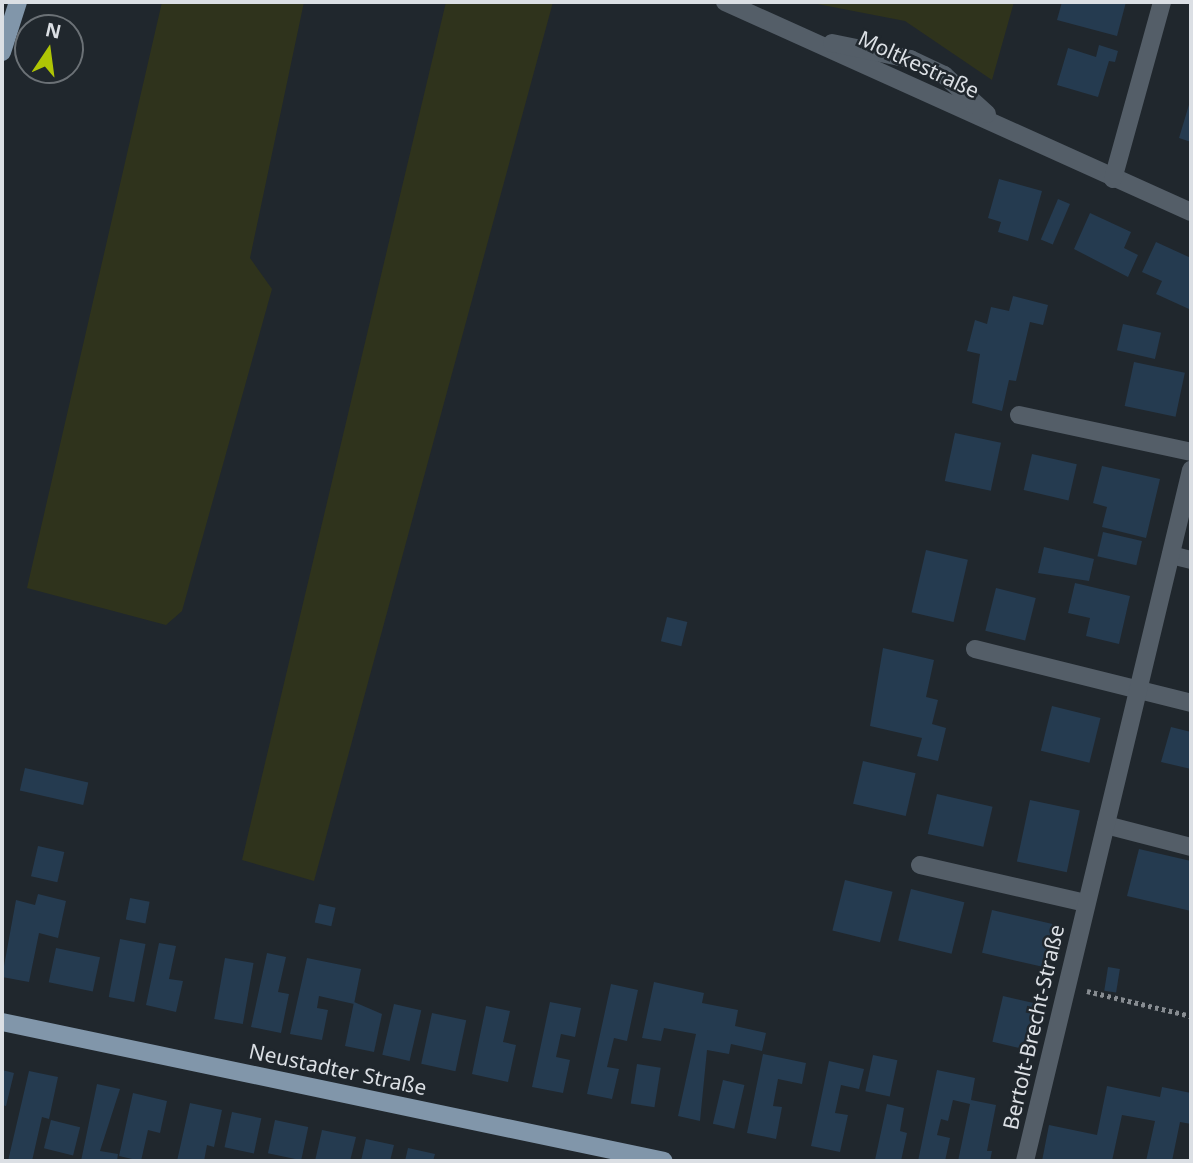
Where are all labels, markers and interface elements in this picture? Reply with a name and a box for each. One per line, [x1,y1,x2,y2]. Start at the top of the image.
north arrow [14,14,84,84]
text: N [43,16,64,45]
street label: Moltkestraße [855,25,983,103]
street label: Bertolt-Brecht-Straße [997,922,1069,1132]
street label: Neustadter Straße [247,1038,429,1100]

